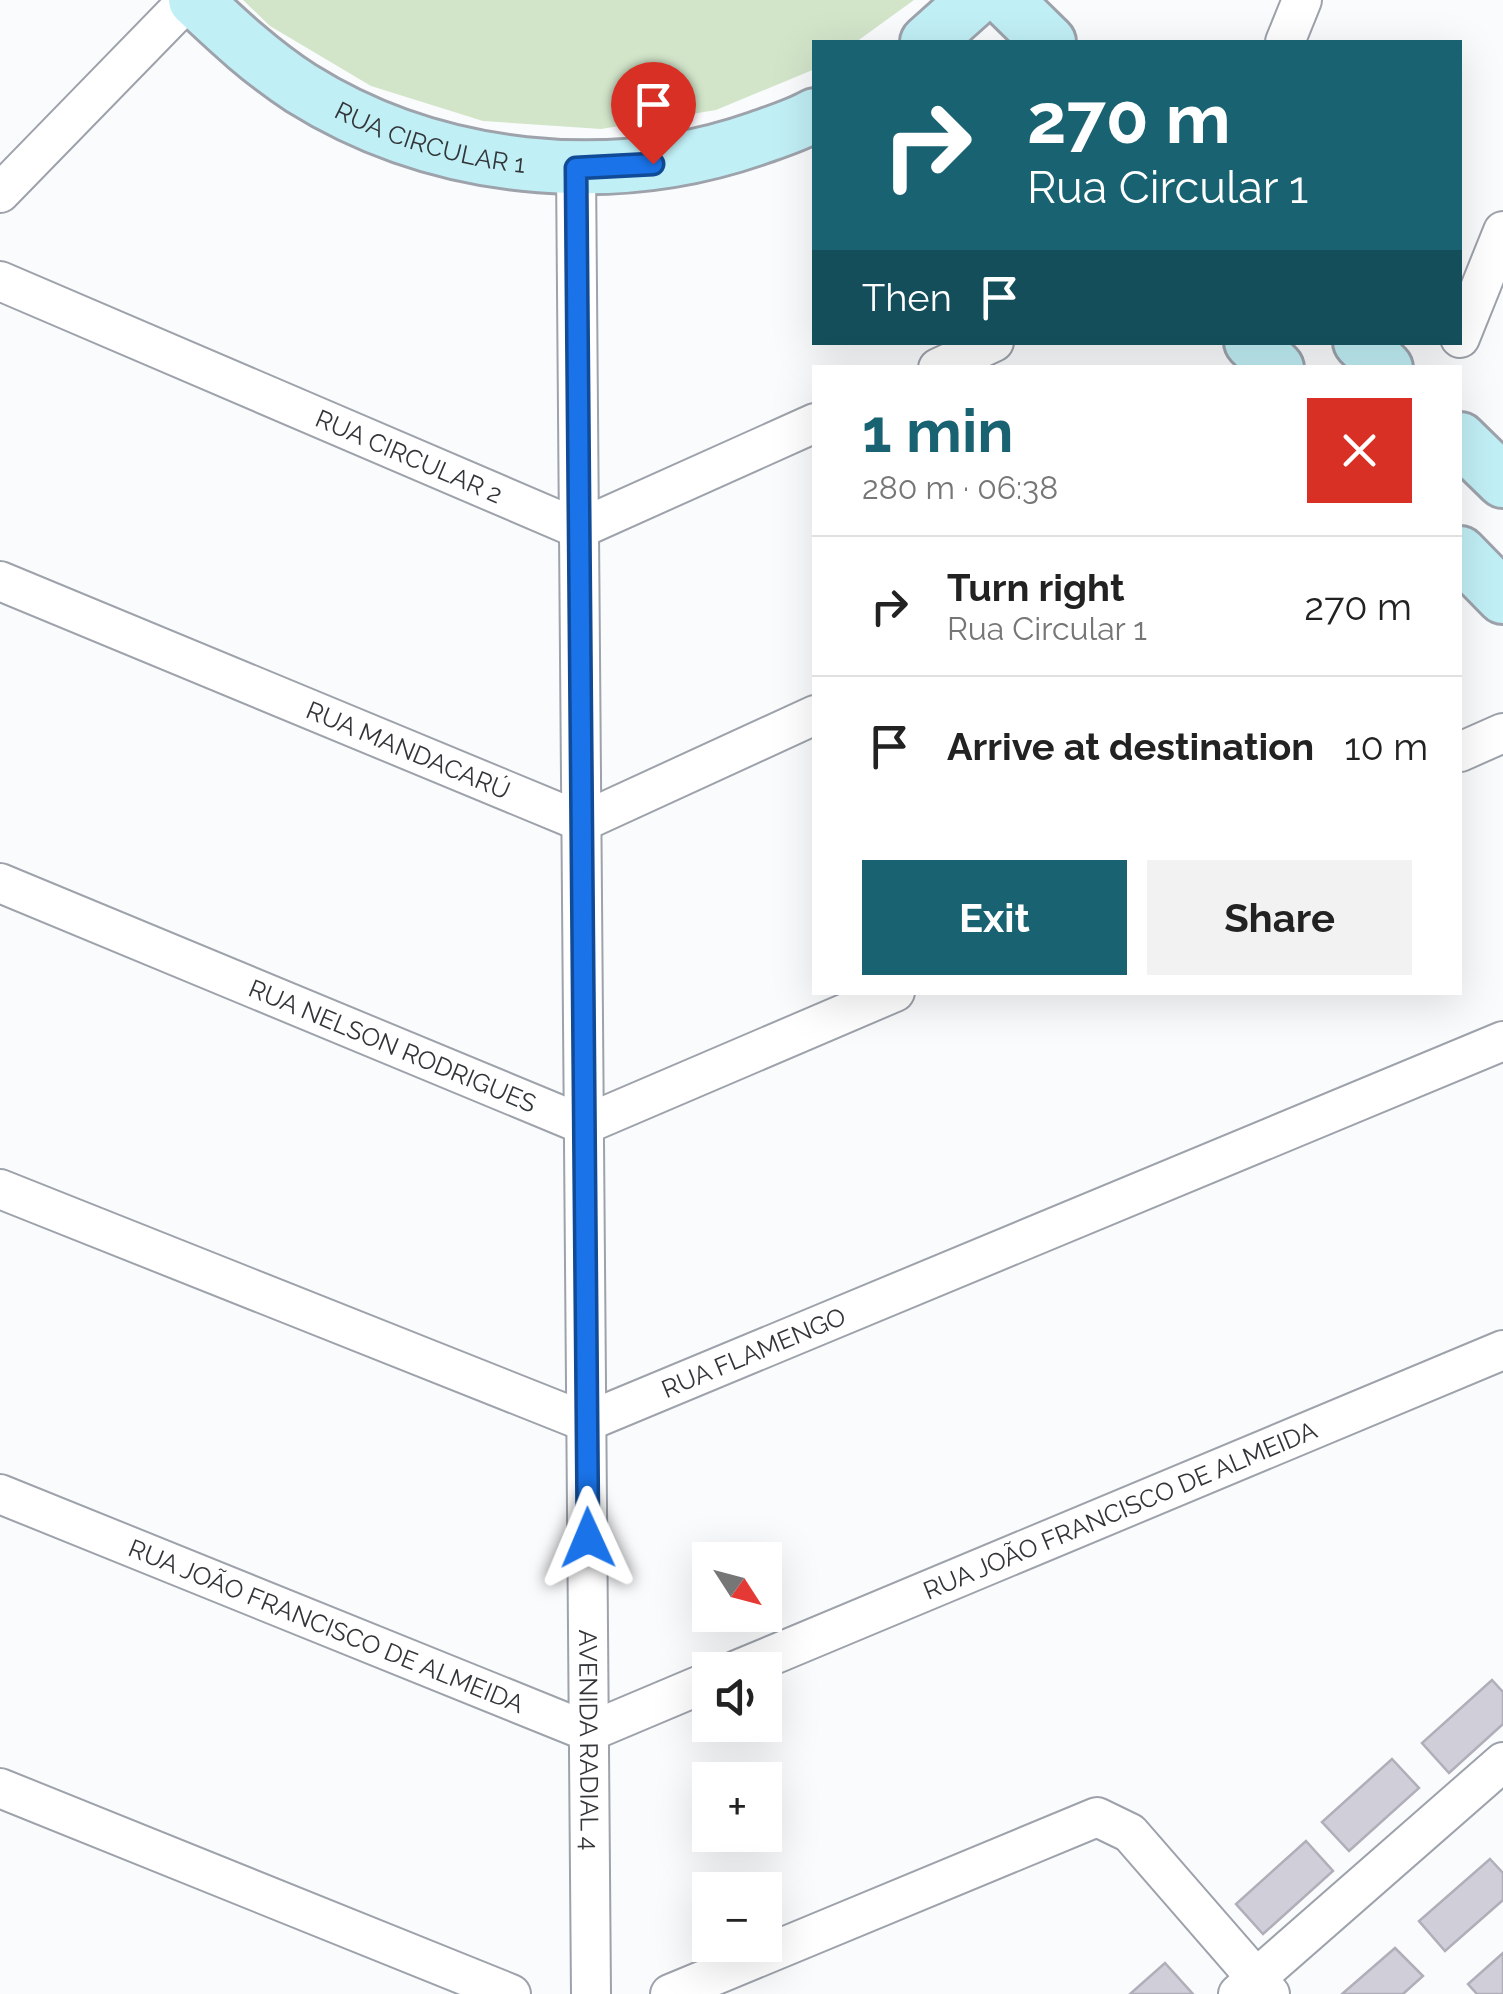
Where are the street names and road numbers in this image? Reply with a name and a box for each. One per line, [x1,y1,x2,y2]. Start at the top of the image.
street label: RUA CIRCULAR 1 [330,95,527,179]
street label: RUA CIRCULAR 2 [311,403,507,509]
street label: RUA MANDACARÚ [302,695,515,806]
street label: RUA NELSON RODRIGUES [244,973,541,1119]
street label: RUA FLAMENGO [657,1301,850,1404]
street label: RUA JOÃO FRANCISCO DE ALMEIDA [919,1415,1321,1606]
street label: RUA JOÃO FRANCISCO DE ALMEIDA [124,1533,528,1719]
street label: AVENIDA RADIAL 4 [573,1629,605,1851]

